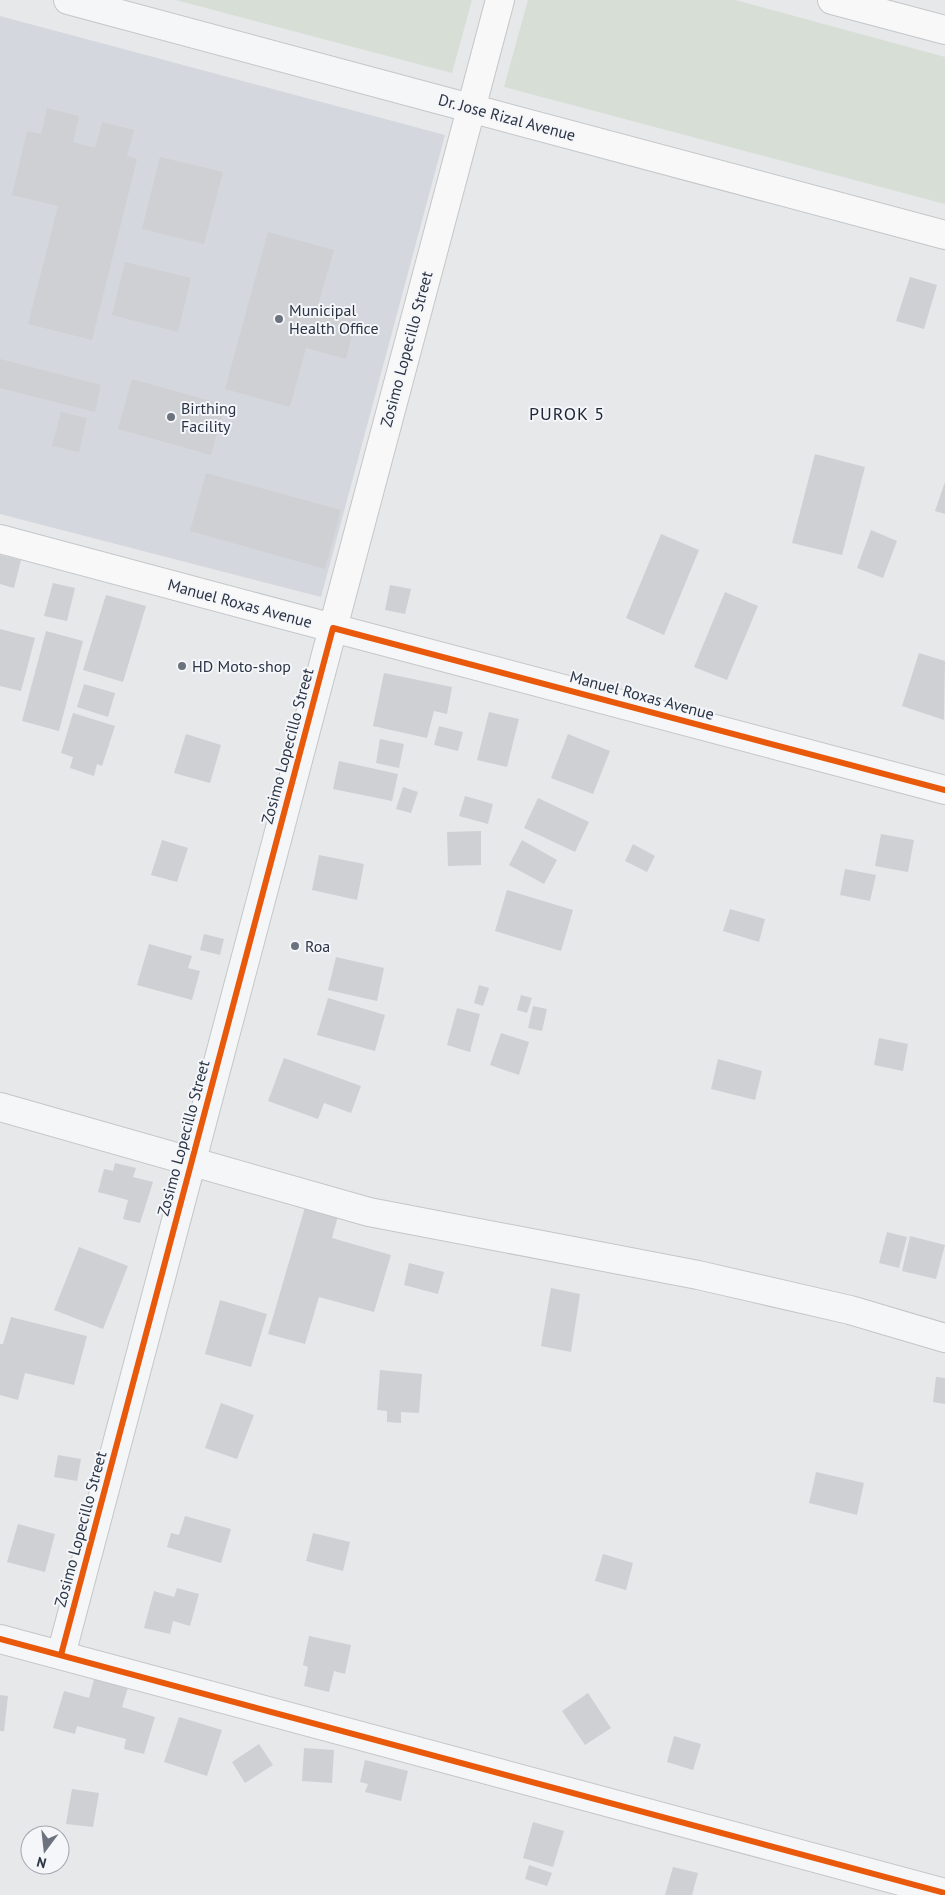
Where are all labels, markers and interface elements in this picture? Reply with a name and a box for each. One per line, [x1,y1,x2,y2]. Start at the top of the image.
street label: Dr. Jose Rizal Avenue [436,89,578,145]
street label: Zosimo Lopecillo Street [376,268,437,429]
place label: Municipal Health Office [289,300,379,338]
marker: Municipal Health Office [273,313,285,325]
place label: Birthing Facility [181,398,236,436]
district label: PUROK 5 [529,402,605,425]
marker: Birthing Facility [165,411,177,423]
street label: Manuel Roxas Avenue [166,574,314,632]
place label: HD Moto-shop [192,656,291,676]
marker: HD Moto-shop [176,660,188,672]
street label: Zosimo Lopecillo Street [257,665,318,826]
street label: Manuel Roxas Avenue [568,666,716,724]
place label: Roa [305,936,330,956]
marker: Roa [289,940,301,952]
street label: Zosimo Lopecillo Street [153,1057,214,1218]
street label: Zosimo Lopecillo Street [50,1448,111,1609]
north arrow [20,1825,70,1875]
text: N [35,1853,48,1872]

